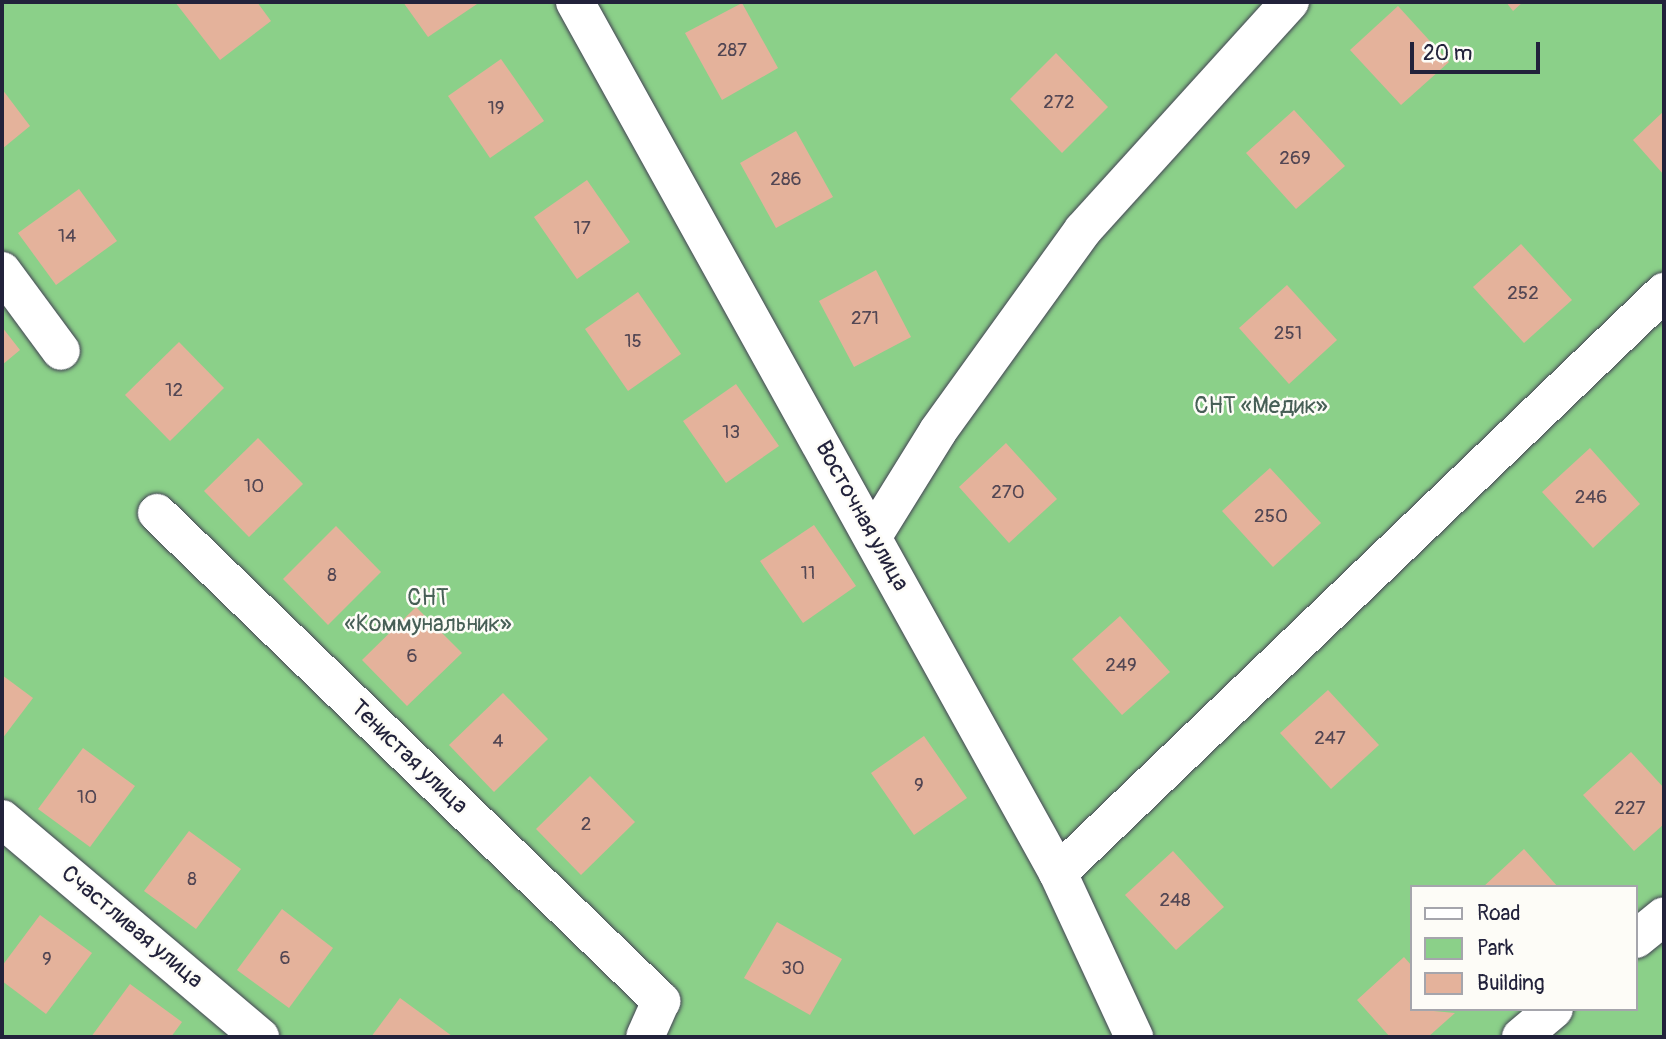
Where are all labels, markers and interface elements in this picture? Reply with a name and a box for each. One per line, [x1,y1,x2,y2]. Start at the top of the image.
scale bar [1414,28,1544,72]
house number: 287 [717,40,747,62]
text: 20 m [1423,40,1472,67]
house number: 272 [1043,92,1075,114]
house number: 19 [487,98,505,120]
house number: 269 [1279,148,1311,170]
house number: 286 [770,169,802,191]
house number: 17 [573,218,591,240]
house number: 14 [58,226,76,248]
house number: 252 [1507,283,1539,305]
house number: 271 [851,308,879,330]
house number: 251 [1274,323,1302,345]
house number: 15 [624,331,642,353]
house number: 12 [165,380,183,402]
park label: СНТ «Медик» [1194,392,1328,420]
house number: 13 [722,422,740,444]
street label: Восточная улица [809,436,915,596]
house number: 10 [244,476,264,498]
house number: 270 [991,482,1025,504]
house number: 246 [1575,487,1607,509]
house number: 250 [1254,506,1288,528]
house number: 11 [801,563,815,585]
house number: 8 [327,565,337,587]
park label: СНТ «Коммунальник» [344,584,512,638]
house number: 6 [406,646,418,668]
house number: 249 [1105,655,1137,677]
street label: Тенистая улица [345,694,473,820]
house number: 247 [1314,728,1346,750]
house number: 4 [492,731,504,753]
house number: 9 [914,775,924,797]
house number: 10 [77,787,97,809]
house number: 227 [1614,798,1646,820]
house number: 2 [581,814,591,836]
street label: Счастливая улица [55,860,209,994]
house number: 8 [187,869,197,891]
legend [1410,885,1638,1011]
house number: 248 [1159,890,1191,912]
text: Road [1477,900,1521,927]
text: Park [1477,935,1514,962]
house number: 6 [279,948,291,970]
house number: 9 [42,949,52,971]
house number: 30 [781,958,805,980]
text: Building [1477,970,1544,997]

